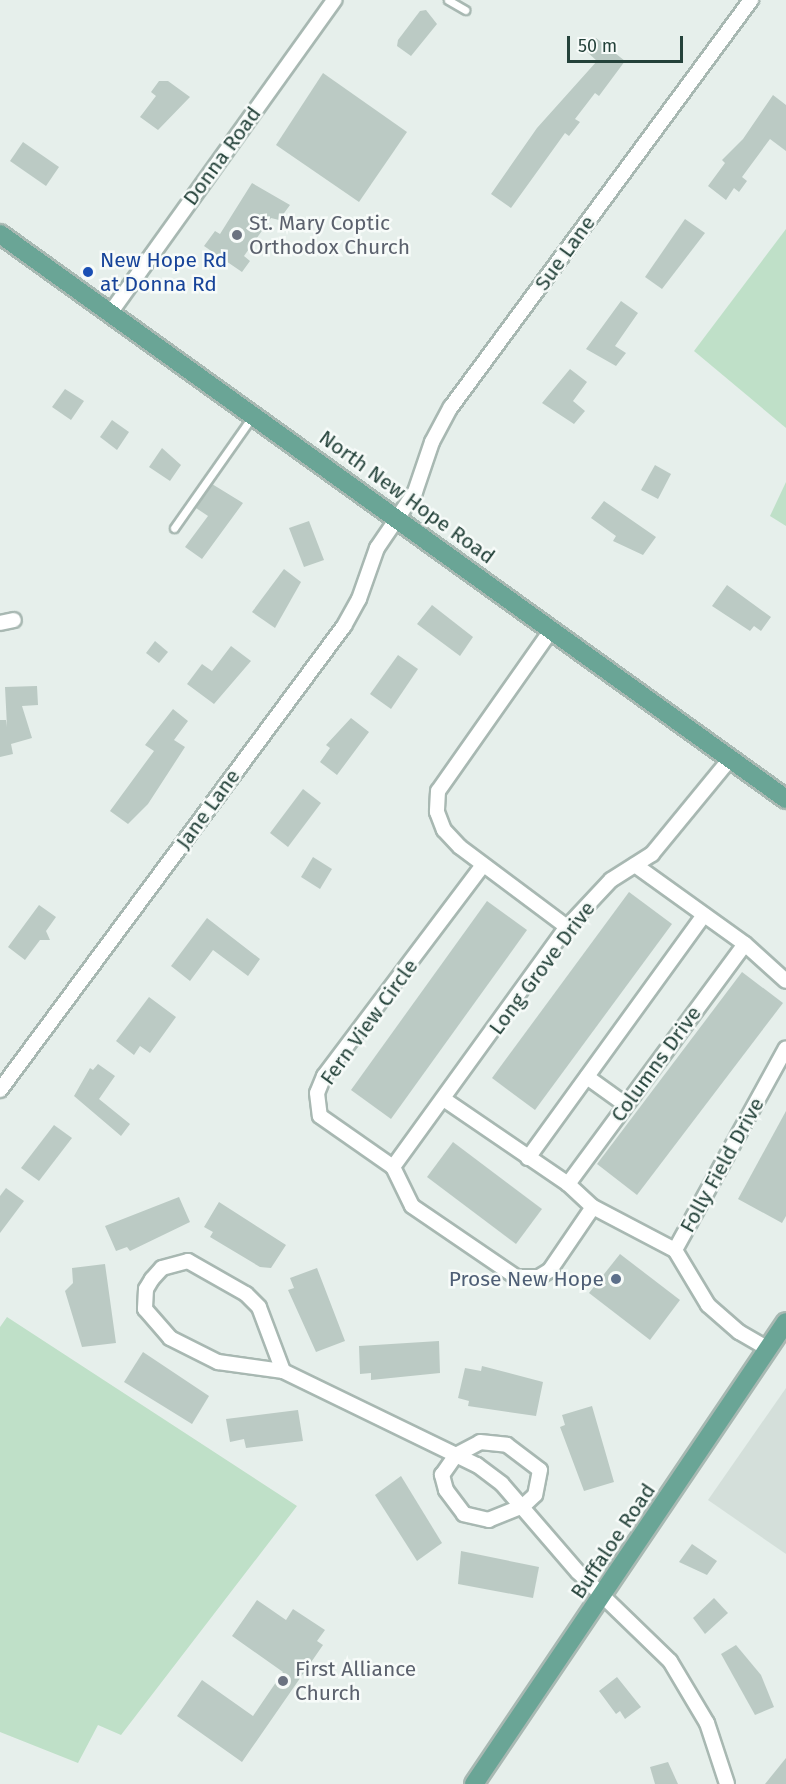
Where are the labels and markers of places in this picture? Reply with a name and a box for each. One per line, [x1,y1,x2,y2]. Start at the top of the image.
place label: St. Mary Coptic Orthodox Church [249,210,410,260]
marker: St. Mary Coptic Orthodox Church [230,228,244,242]
place label: New Hope Rd at Donna Rd [100,247,227,297]
marker: New Hope Rd at Donna Rd [81,265,95,279]
place label: Prose New Hope [449,1266,604,1292]
marker: Prose New Hope [609,1272,623,1286]
place label: First Alliance Church [295,1656,416,1706]
marker: First Alliance Church [276,1674,290,1688]

